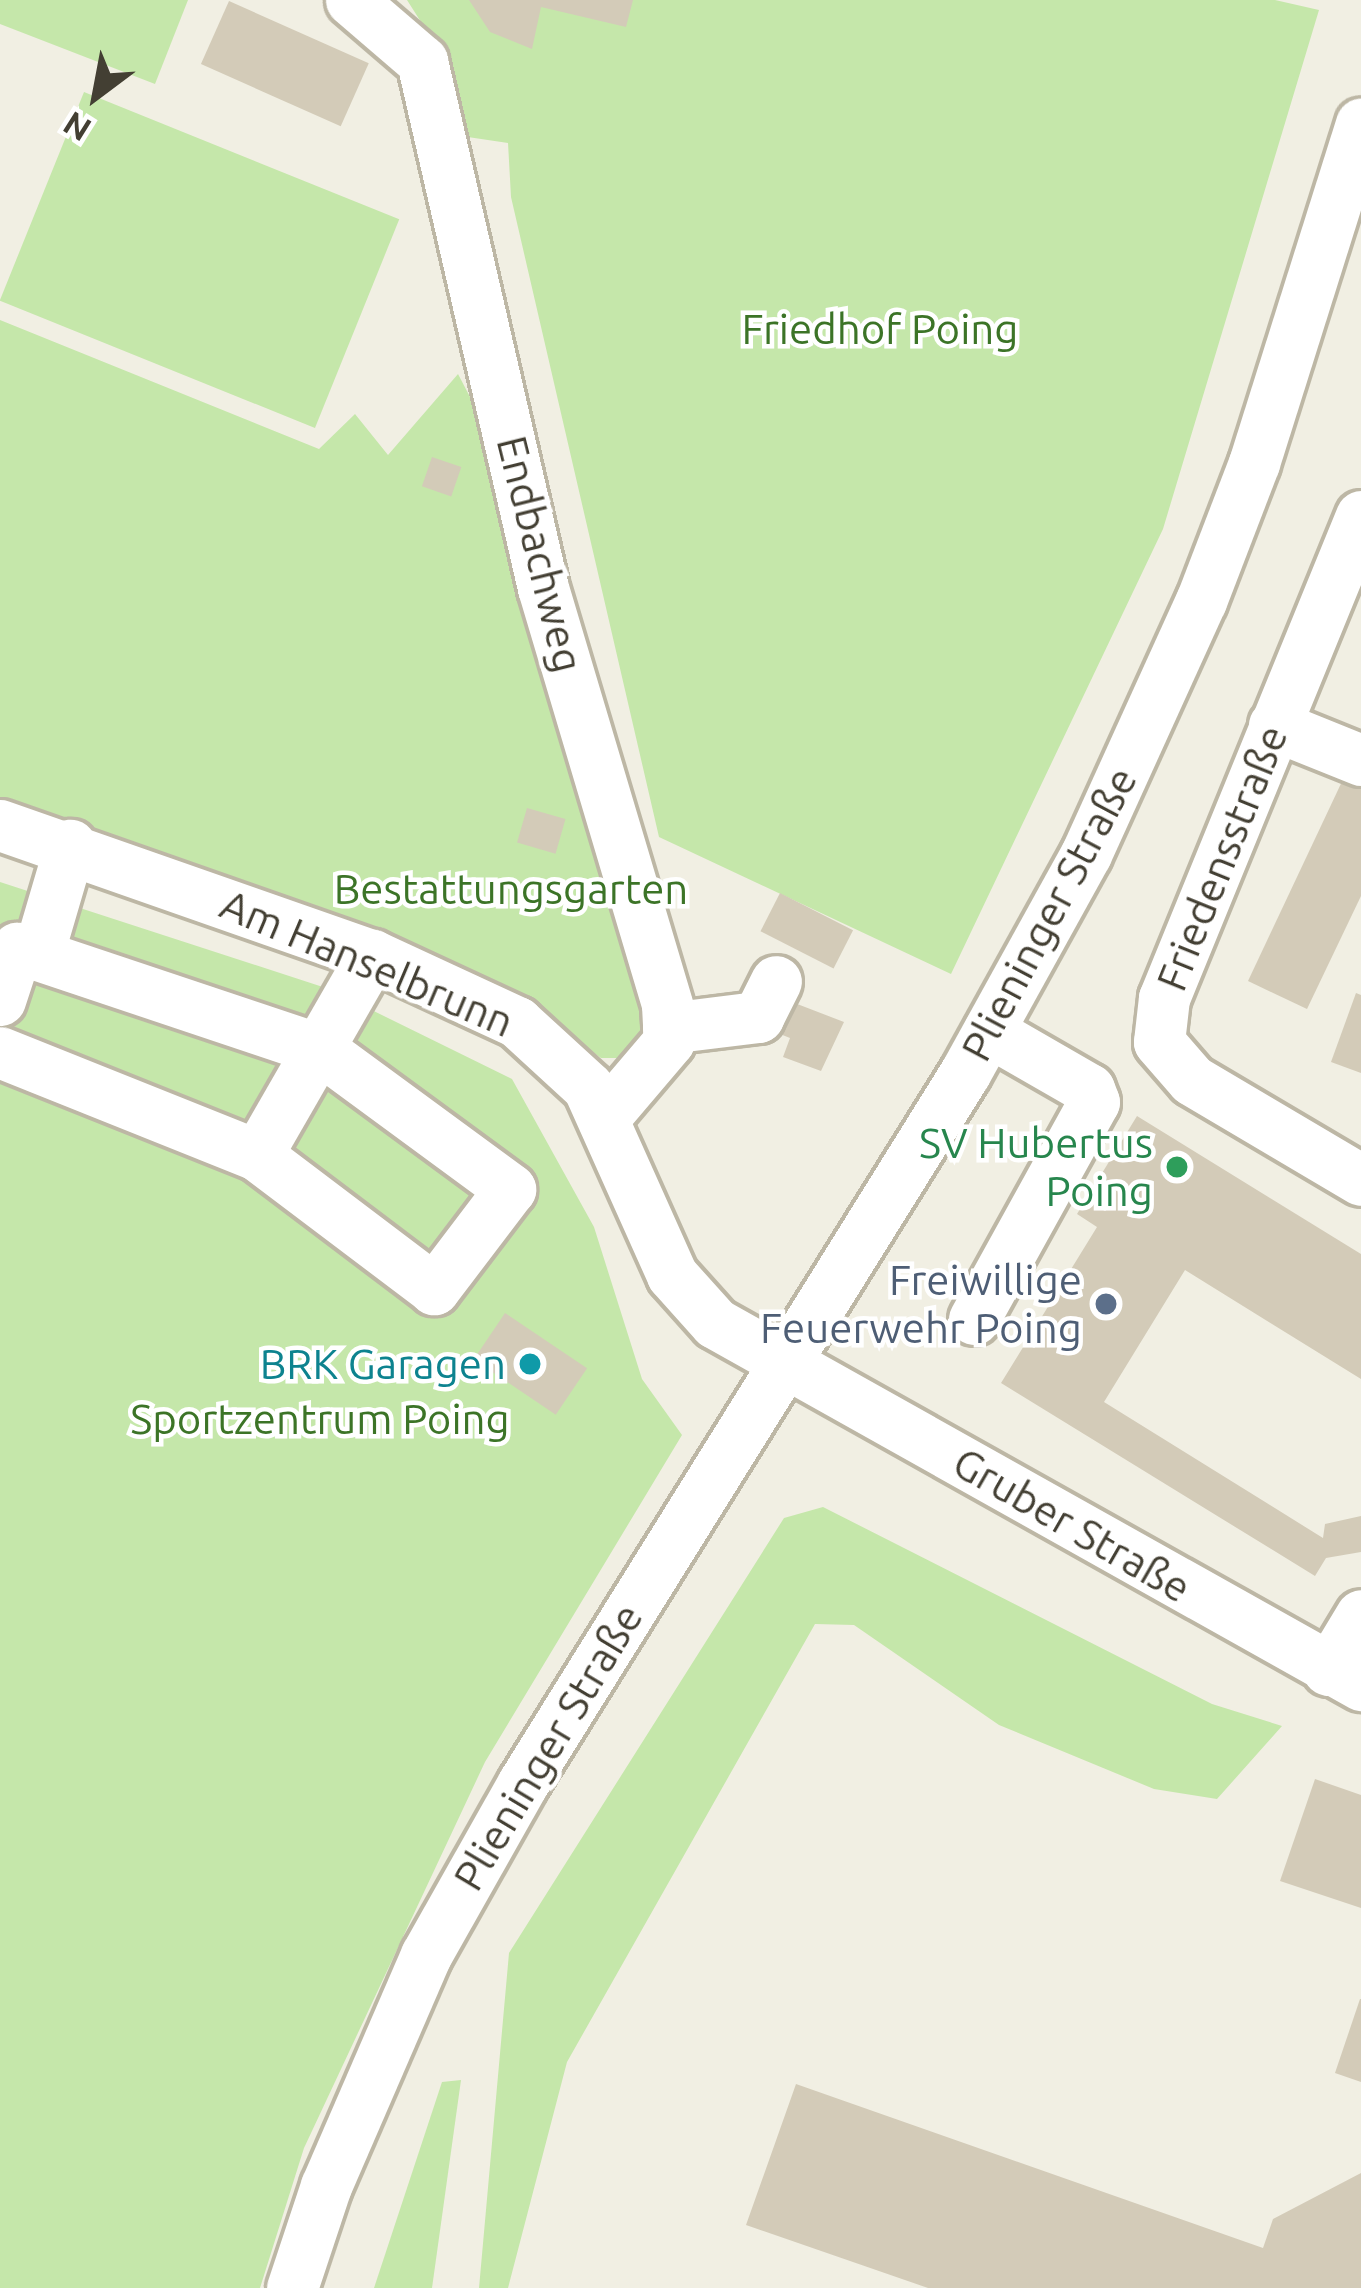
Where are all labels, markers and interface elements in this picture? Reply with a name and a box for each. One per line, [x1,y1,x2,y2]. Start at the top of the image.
north arrow [36,36,156,156]
text: N [56,105,97,149]
park label: Friedhof Poing [742,304,1018,354]
street label: Endbachweg [486,431,594,677]
street label: Friedensstraße [1146,718,1298,998]
street label: Plieninger Straße [950,759,1148,1069]
park label: Bestattungsgarten [334,864,688,914]
street label: Am Hanselbrunn [213,879,521,1047]
place label: SV Hubertus Poing [919,1118,1153,1216]
marker: SV Hubertus Poing [1164,1154,1190,1180]
place label: Freiwillige Feuerwehr Poing [760,1255,1082,1354]
marker: Freiwillige Feuerwehr Poing [1093,1291,1119,1317]
place label: BRK Garagen [260,1339,506,1389]
marker: BRK Garagen [517,1351,543,1377]
park label: Sportzentrum Poing [130,1394,510,1444]
street label: Gruber Straße [944,1437,1200,1613]
street label: Plieninger Straße [443,1595,653,1899]

